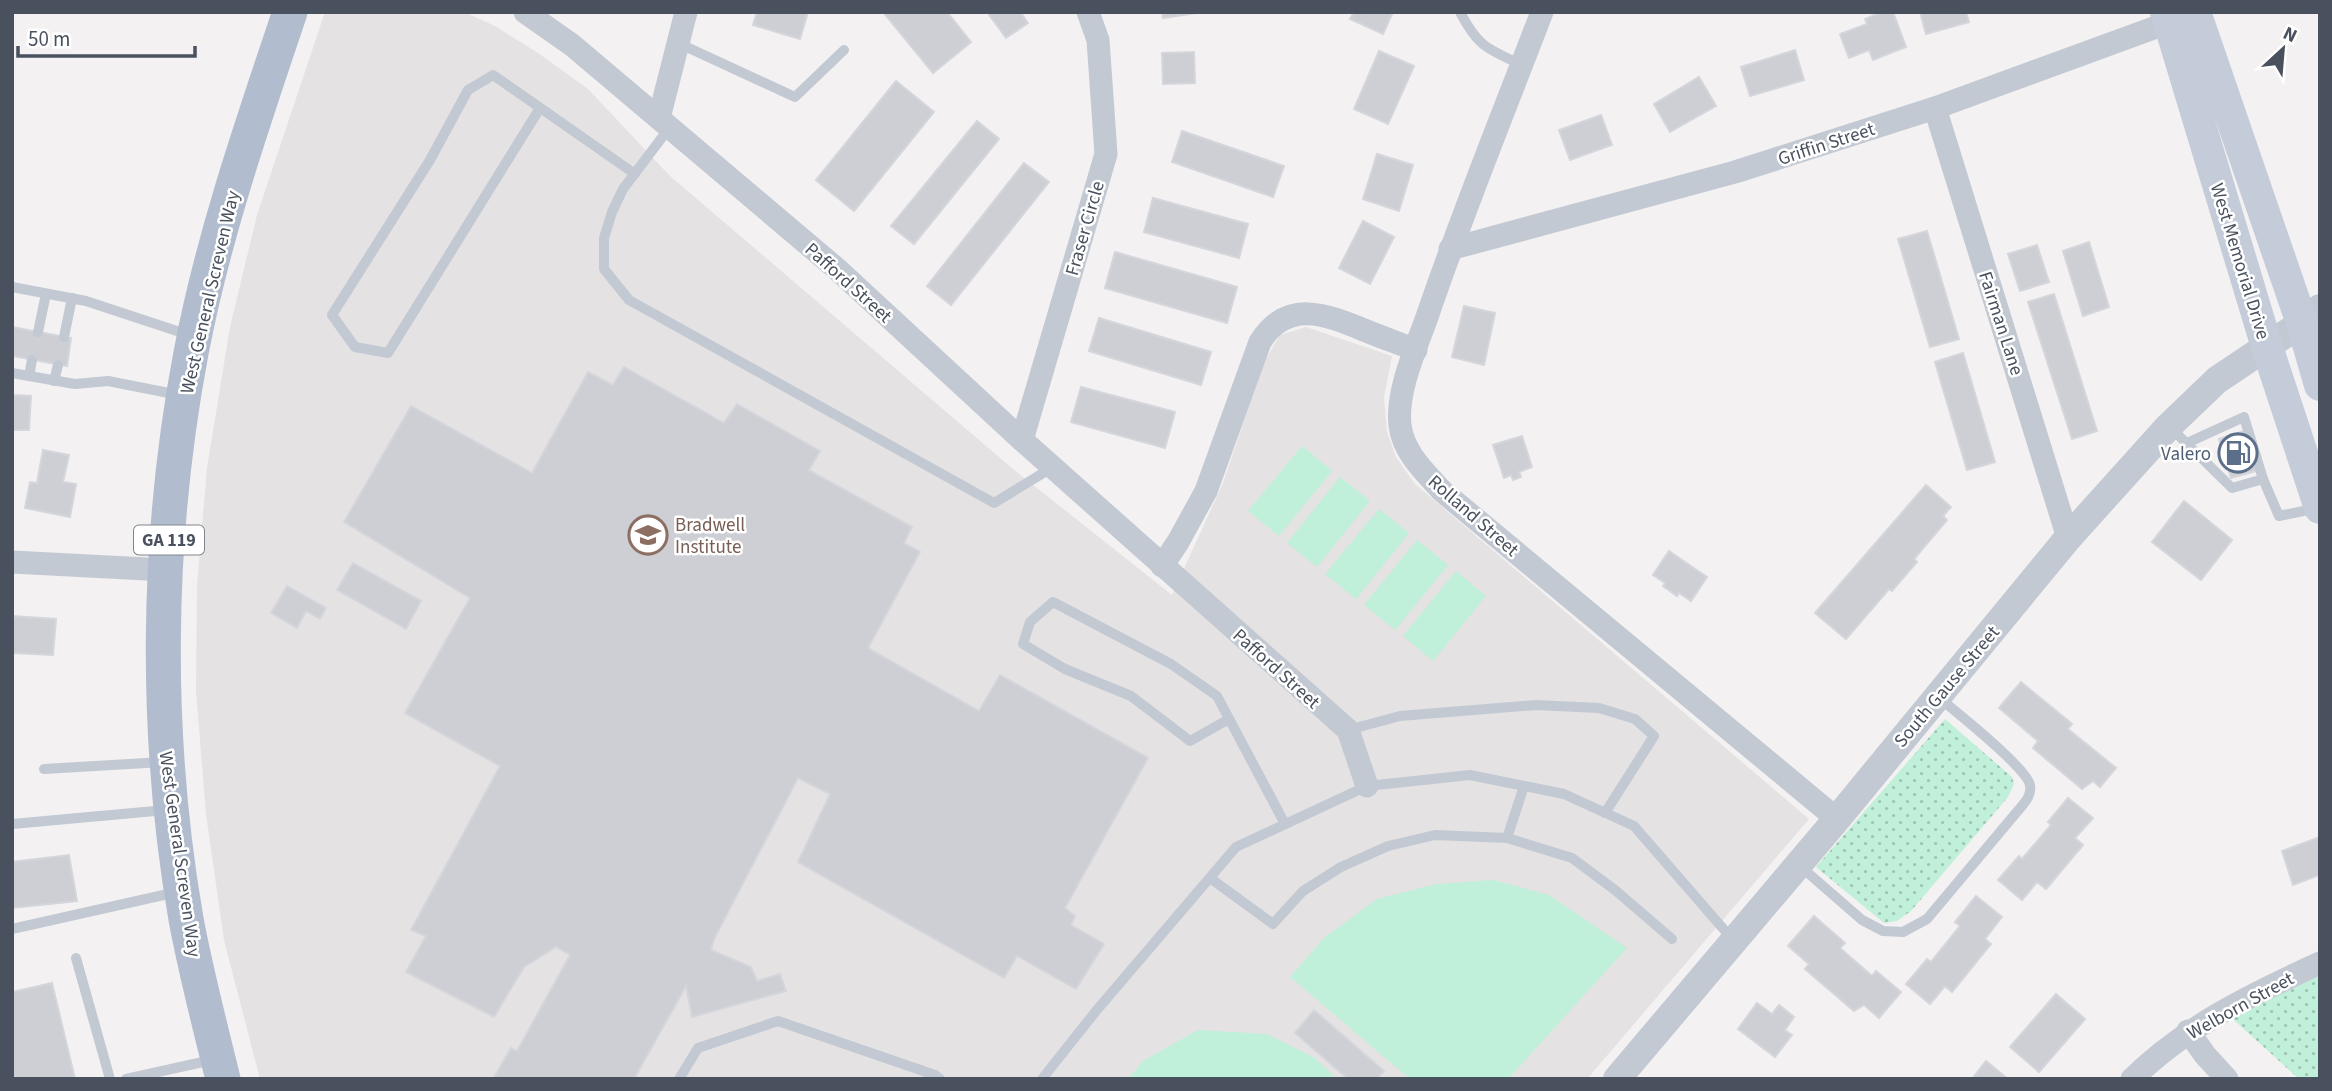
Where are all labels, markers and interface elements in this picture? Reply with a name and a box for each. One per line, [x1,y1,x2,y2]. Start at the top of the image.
scale bar [18,14,194,58]
north arrow [2248,14,2318,84]
text: N [2278,20,2301,50]
text: 50 m [28,24,70,54]
street label: Griffin Street [1775,116,1879,173]
street label: Fraser Circle [1059,178,1112,279]
street label: West Memorial Drive [2203,180,2276,343]
street label: West General Screven Way [174,188,247,397]
street label: Pafford Street [798,237,898,330]
street label: Fairman Lane [1971,268,2030,379]
fuel station icon: Valero [2217,432,2259,474]
place label: Valero [2161,441,2211,468]
street label: Rolland Street [1422,469,1525,564]
place label: Bradwell Institute [675,512,745,561]
school or university icon: Bradwell Institute [627,514,669,556]
road number: GA 119 [134,526,204,554]
street label: South Gause Street [1888,620,2007,754]
street label: Pafford Street [1226,623,1326,716]
street label: West General Screven Way [152,749,207,959]
street label: Welborn Street [2182,966,2300,1047]

